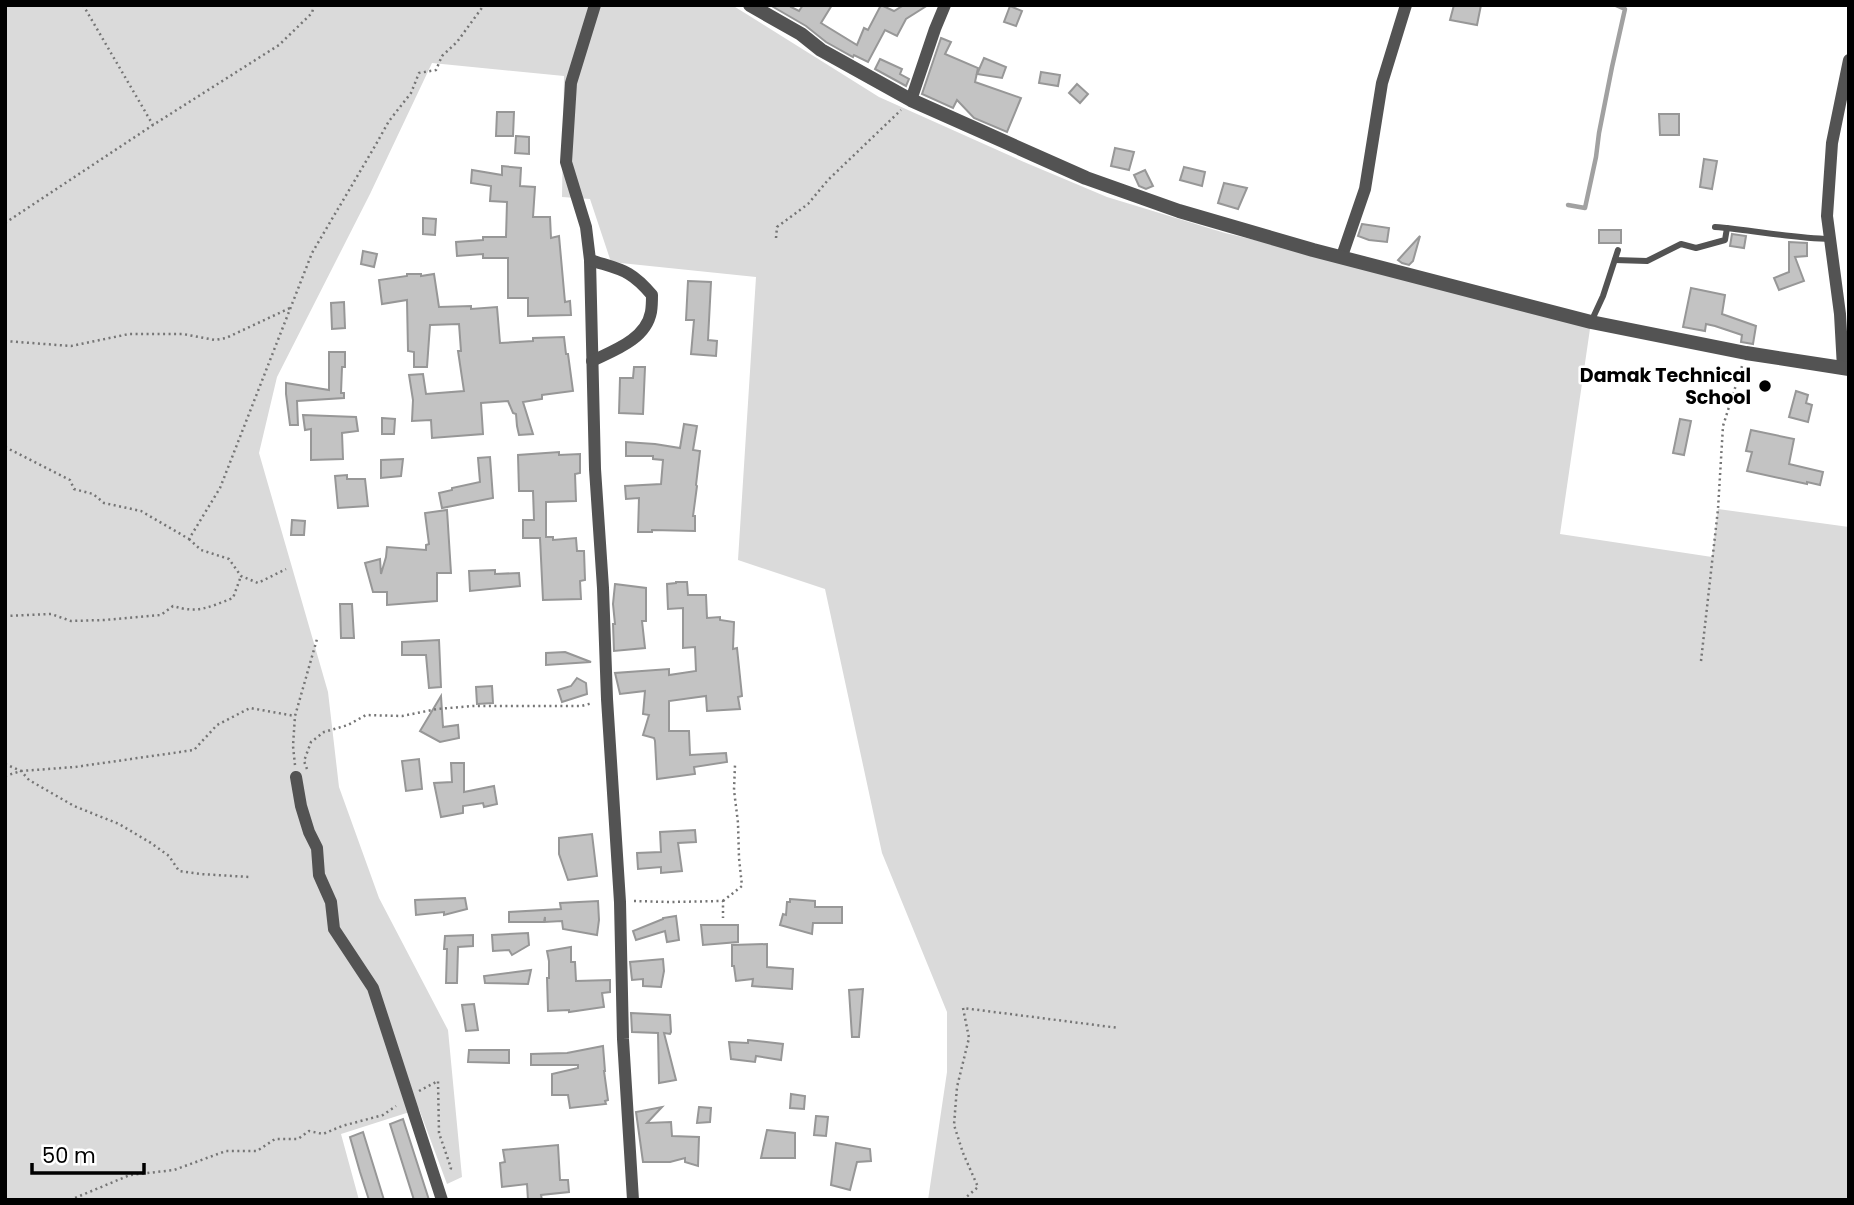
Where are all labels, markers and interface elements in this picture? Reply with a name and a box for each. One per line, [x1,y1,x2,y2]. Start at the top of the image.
place label: Damak Technical School [1580,362,1751,411]
marker: Damak Technical School [1757,378,1773,394]
scale bar [32,1132,144,1176]
text: 50 m [42,1141,96,1170]

